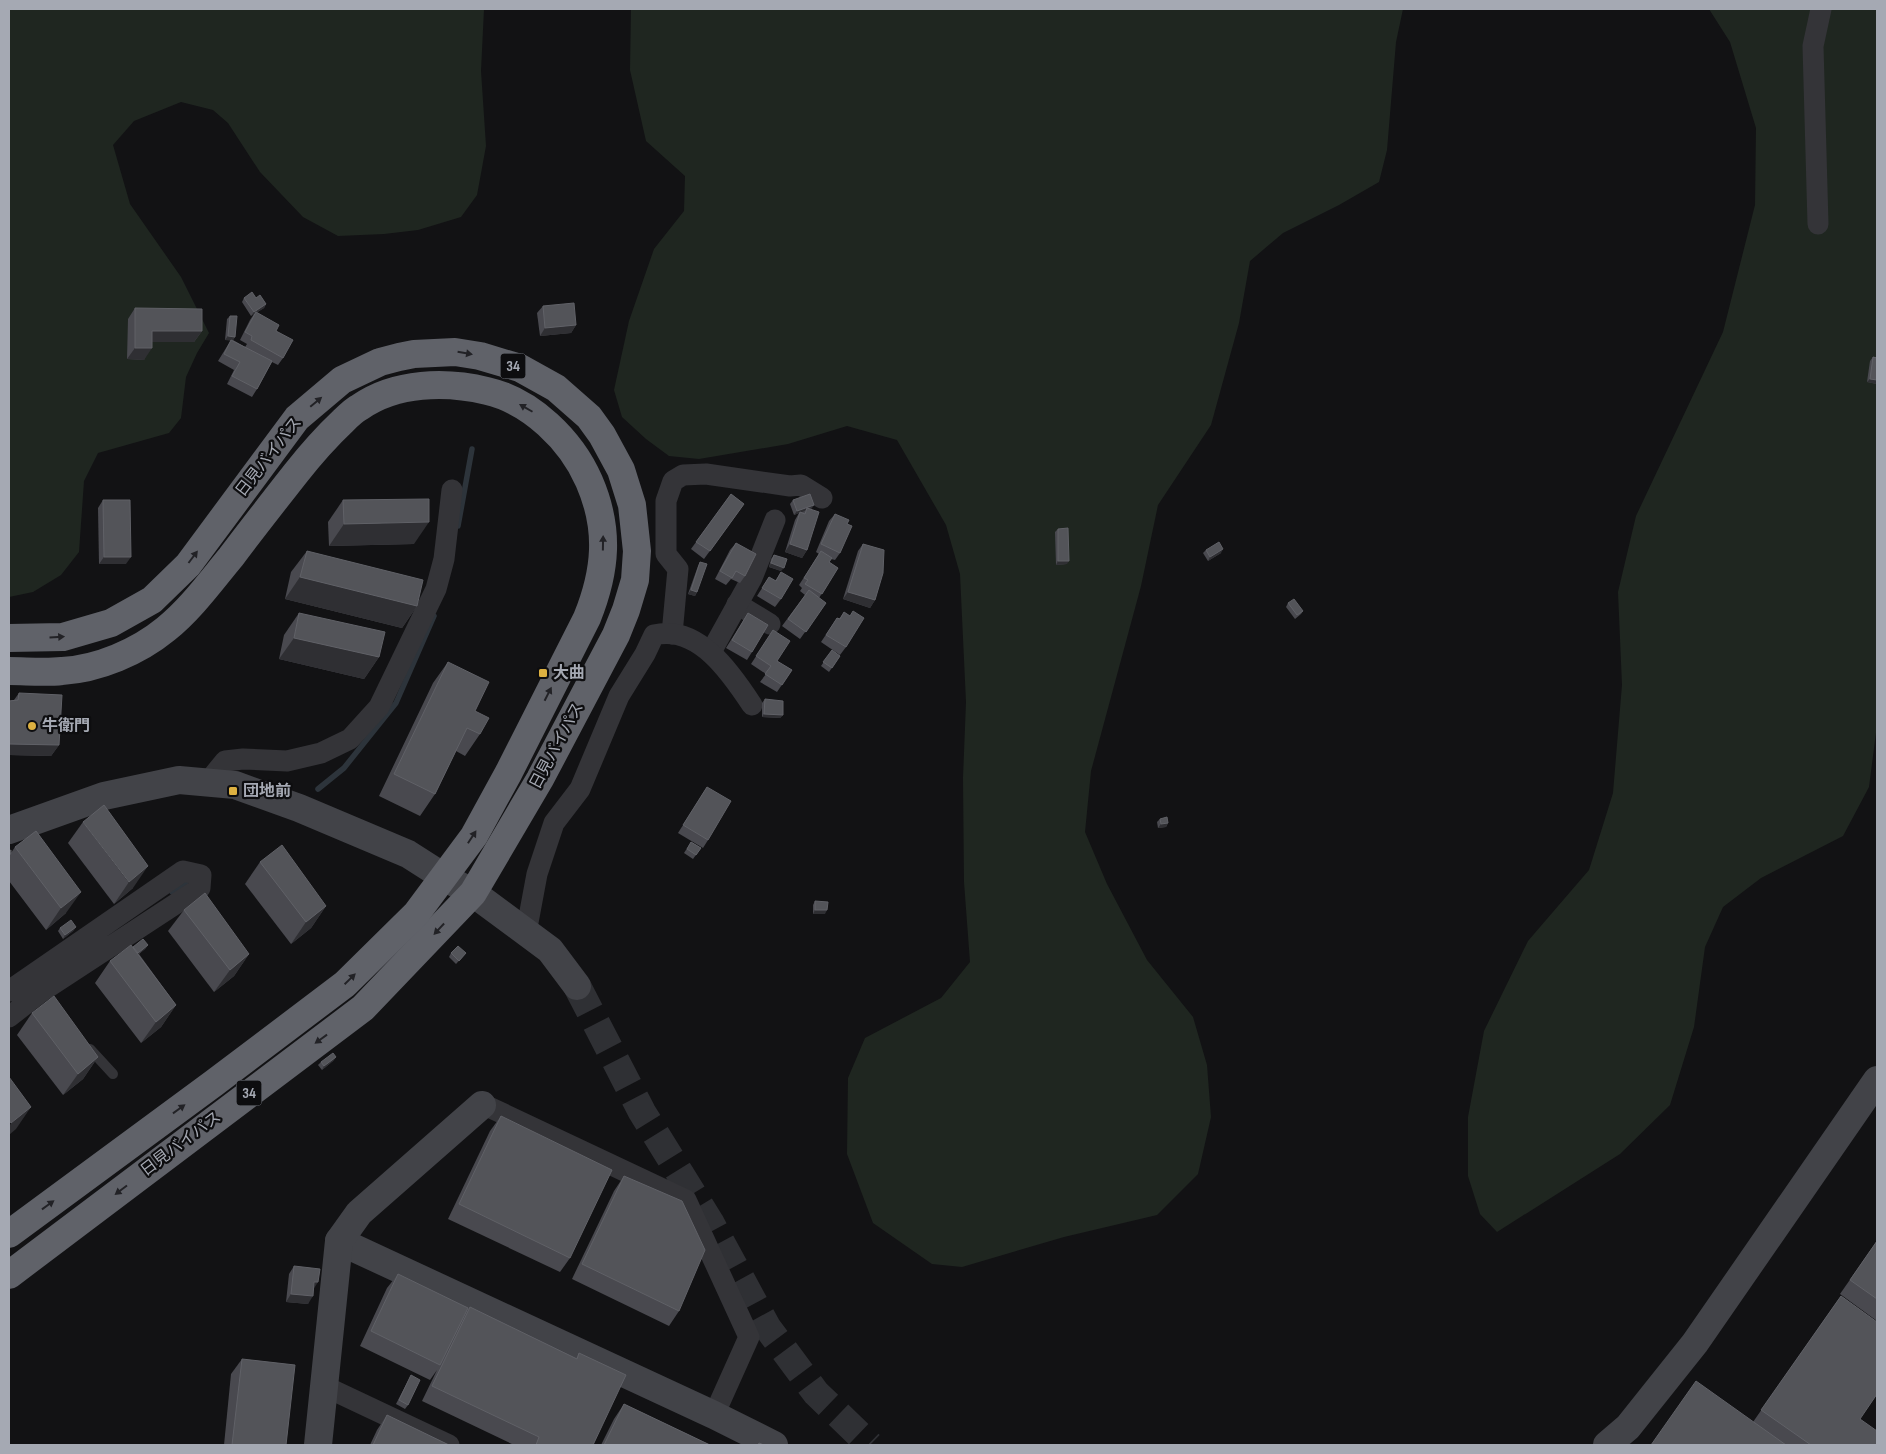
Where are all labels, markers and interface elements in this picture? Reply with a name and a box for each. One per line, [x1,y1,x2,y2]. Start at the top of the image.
one-way arrow [457,350,473,358]
road number: 34 [500,354,526,378]
one-way arrow [309,397,322,408]
one-way arrow [519,404,532,413]
street label: 日見バイパス [232,413,306,501]
one-way arrow [599,535,607,551]
one-way arrow [188,551,199,564]
one-way arrow [50,632,66,640]
place label: 大曲 [553,664,585,683]
marker: 大曲 [537,667,549,679]
one-way arrow [545,687,553,701]
street label: 日見バイパス [526,699,588,793]
place label: 牛衛門 [42,717,90,736]
marker: 牛衛門 [26,720,38,732]
place label: 団地前 [243,782,291,801]
marker: 団地前 [227,785,239,797]
one-way arrow [467,831,477,844]
one-way arrow [433,923,445,935]
one-way arrow [344,973,356,985]
one-way arrow [314,1034,328,1044]
road number: 34 [236,1080,262,1106]
one-way arrow [172,1104,186,1114]
street label: 日見バイパス [137,1108,225,1180]
one-way arrow [115,1184,128,1195]
one-way arrow [41,1200,55,1210]

